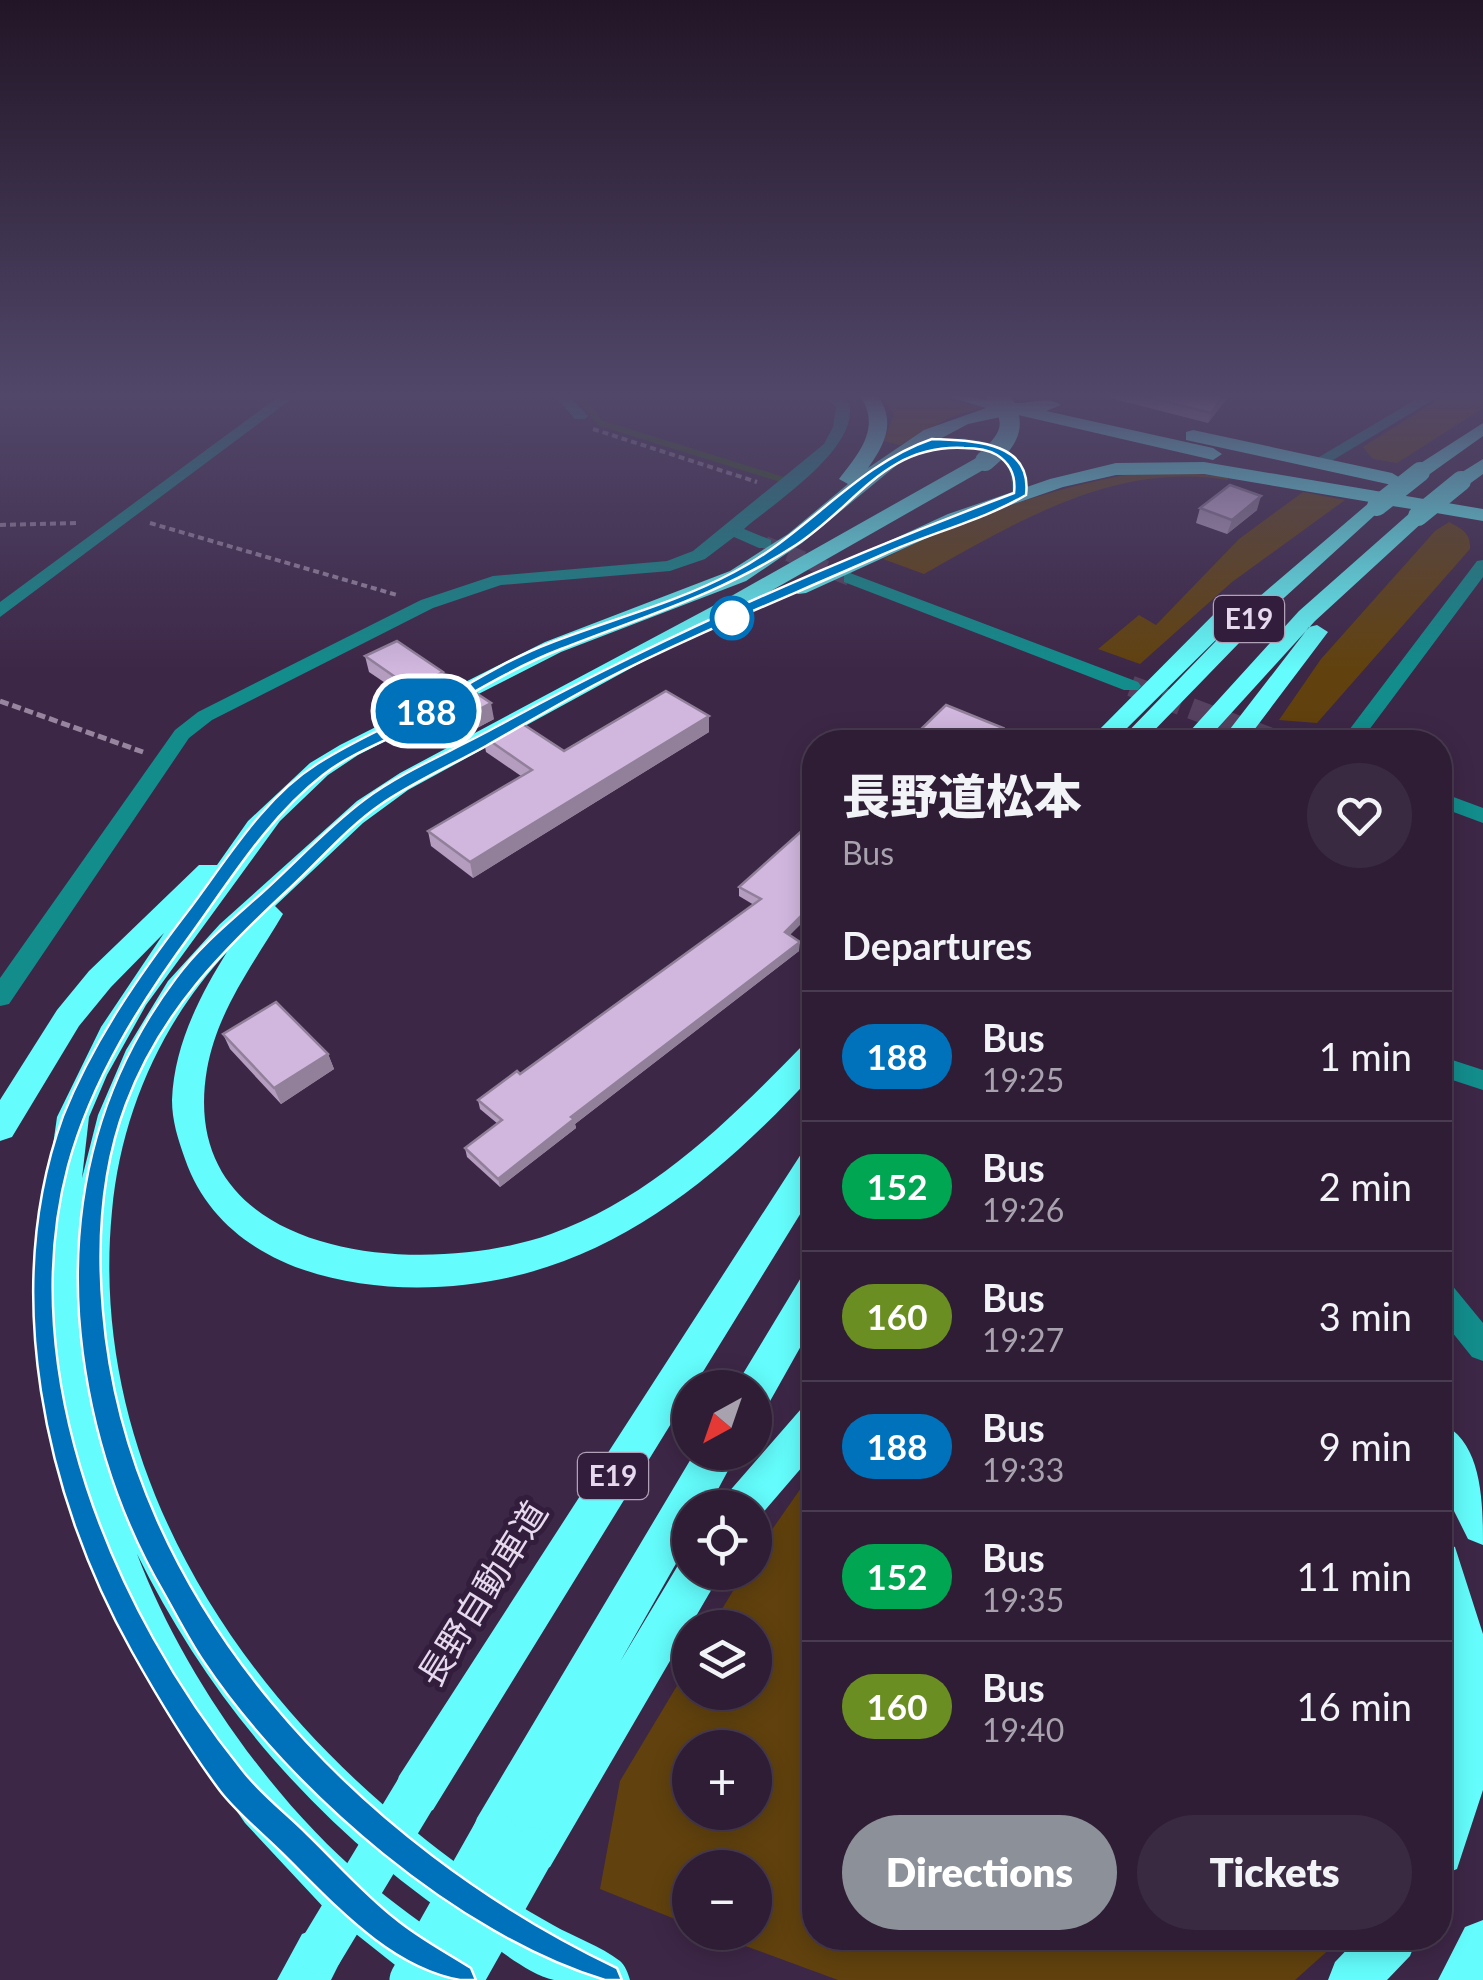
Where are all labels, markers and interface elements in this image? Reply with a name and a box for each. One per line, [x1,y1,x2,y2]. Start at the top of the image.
road number: E19 [1214,596,1284,642]
unlabelled marker [711,597,753,639]
line badge: 188 [368,678,484,744]
text: 188 [396,690,456,732]
button: heart [1307,763,1412,868]
text: 長野道松本 [842,767,1082,824]
text: Bus [842,833,894,872]
text: Departures [842,922,1032,968]
text: Bus [982,1014,1045,1060]
text: 1 min [1319,1033,1412,1079]
text: 188 [867,1035,927,1077]
text: 19:25 [982,1060,1064,1099]
text: Bus [982,1144,1045,1190]
text: 2 min [1319,1163,1412,1209]
text: 152 [867,1165,927,1207]
text: 19:26 [982,1190,1064,1229]
text: Bus [982,1274,1045,1320]
text: 3 min [1319,1293,1412,1339]
text: 160 [867,1295,927,1337]
text: 19:27 [982,1320,1064,1359]
north arrow [672,1370,772,1470]
map controls [672,1370,772,1950]
text: Bus [982,1404,1045,1450]
text: 9 min [1319,1423,1412,1469]
text: 188 [867,1425,927,1467]
text: 19:33 [982,1450,1064,1489]
road number: E19 [578,1453,648,1499]
button: locate [672,1490,772,1590]
street label: 長野自動車道 [408,1493,555,1693]
text: Bus [982,1534,1045,1580]
text: 11 min [1297,1553,1412,1599]
text: 152 [867,1555,927,1597]
text: 19:35 [982,1580,1064,1619]
button: layers [672,1610,772,1710]
text: Bus [982,1664,1045,1710]
text: 16 min [1297,1683,1412,1729]
text: 160 [867,1685,927,1727]
text: 19:40 [982,1710,1064,1749]
button: + [672,1730,772,1830]
button: Directions [842,1815,1117,1930]
button: Tickets [1137,1815,1412,1930]
button: − [672,1850,772,1950]

